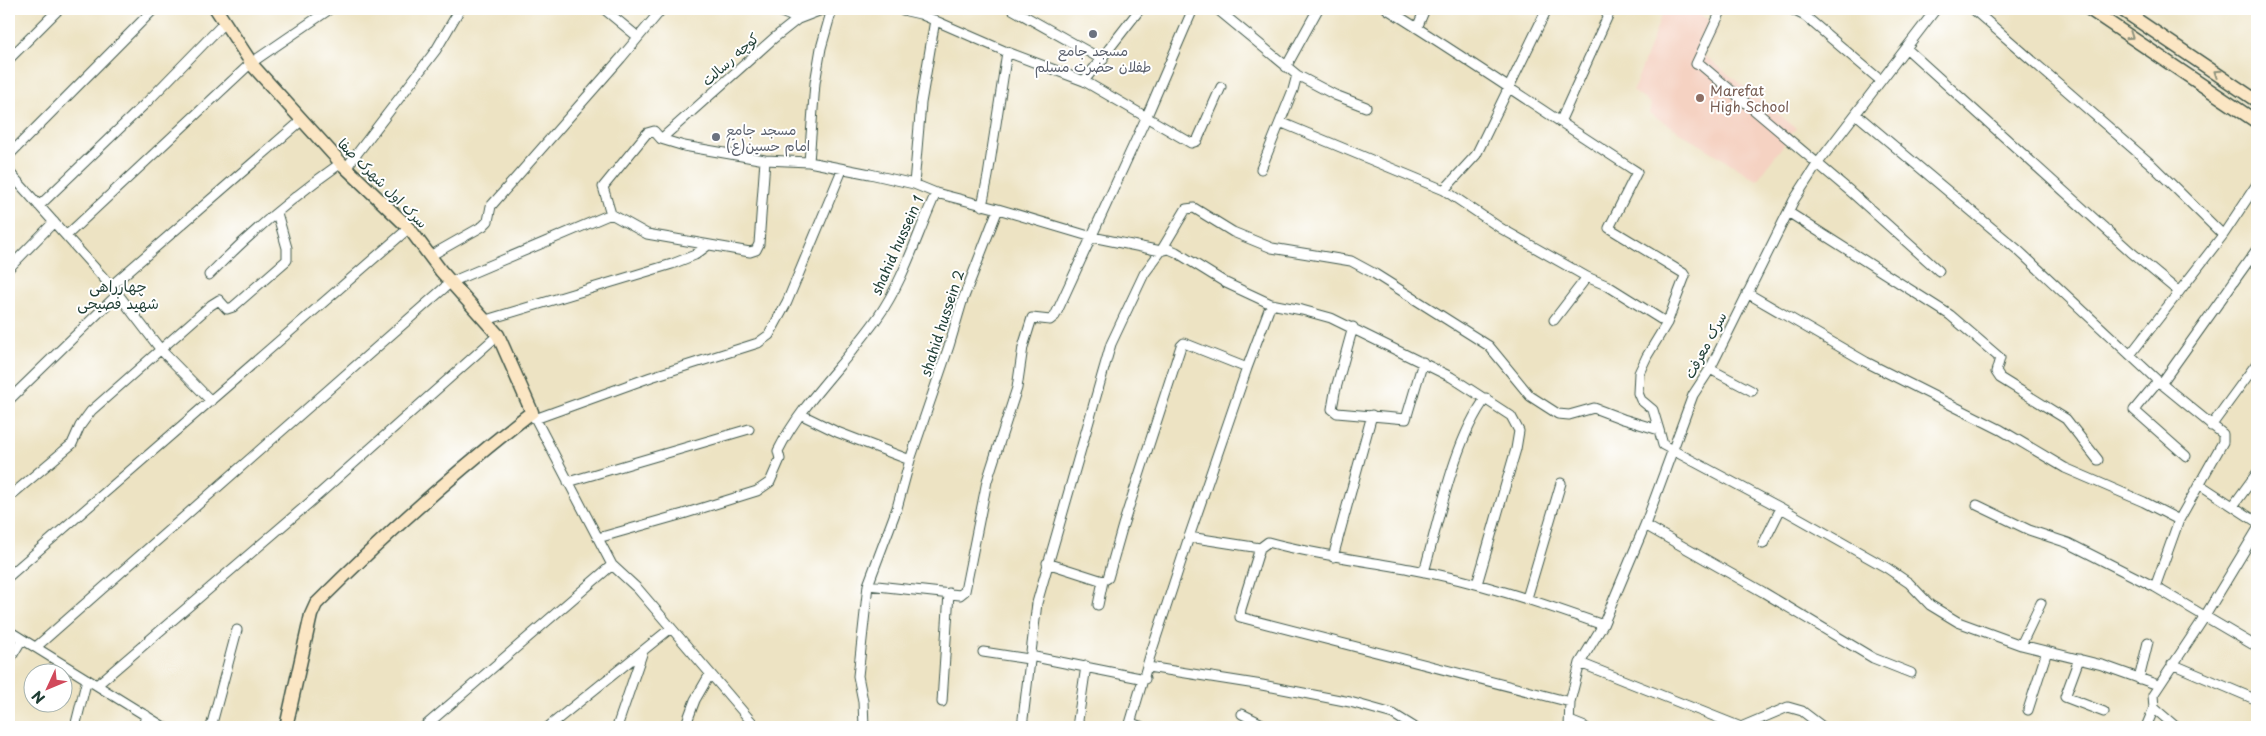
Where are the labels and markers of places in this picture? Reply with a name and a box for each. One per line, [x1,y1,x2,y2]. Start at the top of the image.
marker: مسجد جامع طفلان حضرت مسلم [1087,28,1099,40]
place label: مسجد جامع طفلان حضرت مسلم [1035,40,1151,78]
place label: Marefat High School [1710,80,1789,117]
marker: Marefat High School [1694,92,1706,104]
place label: مسجد جامع امام حسین(ع) [726,119,810,157]
marker: مسجد جامع امام حسین(ع) [710,131,722,143]

